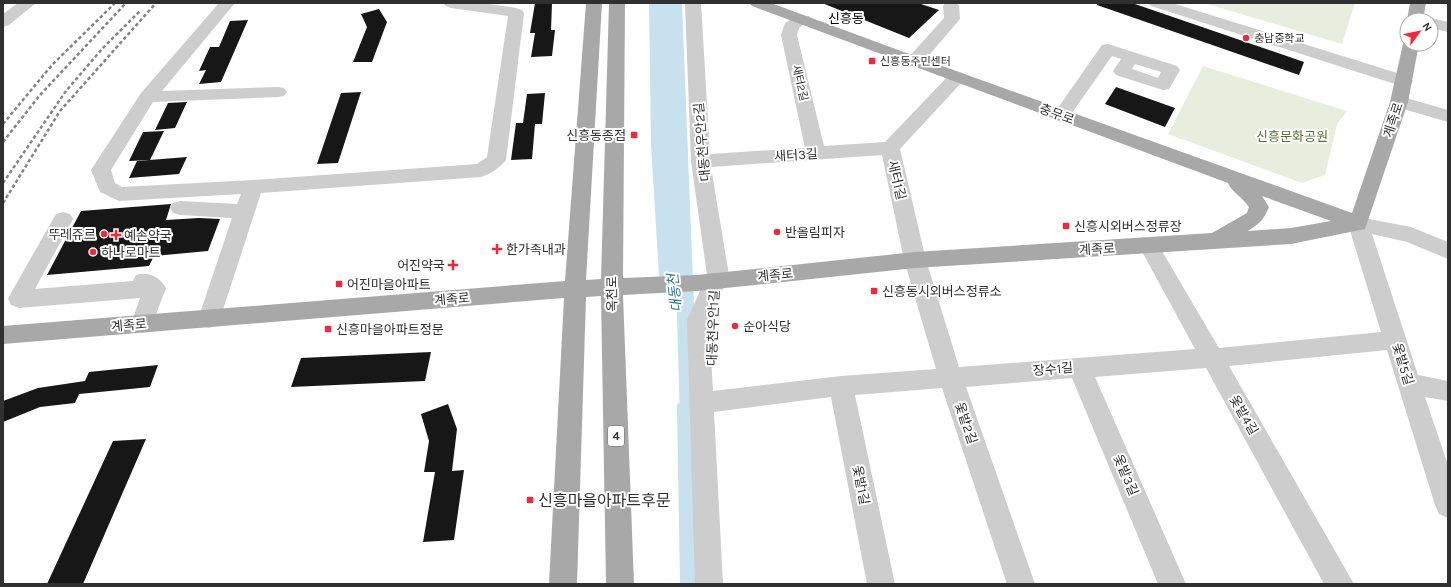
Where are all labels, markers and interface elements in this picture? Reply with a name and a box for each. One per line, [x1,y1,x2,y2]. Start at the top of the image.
district label: 신흥동 [828,11,864,26]
north arrow [1399,12,1439,52]
text: N [1419,20,1435,34]
place label: 충남중학교 [1254,32,1305,45]
marker: 충남중학교 [1241,33,1251,43]
place label: 신흥동주민센터 [880,55,951,68]
marker: 신흥동주민센터 [867,56,877,66]
street label: 새터2길 [790,64,810,102]
street label: 충무로 [1038,101,1076,127]
street label: 계족로 [1380,101,1406,139]
street label: 대동천우안2길 [691,102,713,182]
place label: 신흥동종점 [566,128,626,143]
park label: 신흥문화공원 [1256,129,1328,144]
marker: 신흥동종점 [629,130,639,140]
street label: 새터3길 [774,146,818,164]
street label: 새터1길 [885,159,909,201]
place label: 신흥시외버스정류장 [1074,219,1182,234]
marker: 신흥시외버스정류장 [1061,221,1071,231]
place label: 반올림피자 [785,225,845,240]
place label: 뚜레쥬르 [48,227,96,242]
marker: 반올림피자 [772,227,782,237]
place label: 예손약국 [124,228,172,243]
marker: 뚜레쥬르 [99,229,109,239]
marker: 예손약국 [111,230,121,240]
street label: 계족로 [1079,241,1115,257]
place label: 한가족내과 [506,242,566,257]
marker: 한가족내과 [491,243,503,255]
place label: 하나로마트 [101,245,161,260]
marker: 하나로마트 [88,247,98,257]
place label: 어진약국 [397,258,445,273]
marker: 어진약국 [448,260,458,270]
street label: 계족로 [756,266,794,284]
water label: 대동천 [664,272,686,313]
street label: 옥천로 [604,276,620,312]
place label: 어진마을아파트 [347,277,431,292]
marker: 어진마을아파트 [334,279,344,289]
place label: 신흥동시외버스정류소 [882,284,1002,299]
marker: 신흥동시외버스정류소 [869,286,879,296]
street label: 계족로 [433,290,471,308]
street label: 대동천우안1길 [704,290,722,366]
street label: 계족로 [110,316,148,334]
place label: 순아식당 [743,319,791,334]
marker: 순아식당 [730,321,740,331]
place label: 신흥마을아파트정문 [336,322,444,337]
marker: 신흥마을아파트정문 [323,324,333,334]
street label: 옻밭5길 [1390,341,1416,387]
street label: 장수1길 [1032,360,1074,378]
street label: 옻밭4길 [1227,393,1261,437]
street label: 옻밭2길 [952,400,980,446]
road number: 4 [608,426,624,446]
street label: 옻밭3길 [1111,452,1141,498]
street label: 옻밭1길 [850,464,872,506]
place label: 신흥마을아파트후문 [538,491,671,510]
marker: 신흥마을아파트후문 [525,495,535,505]

